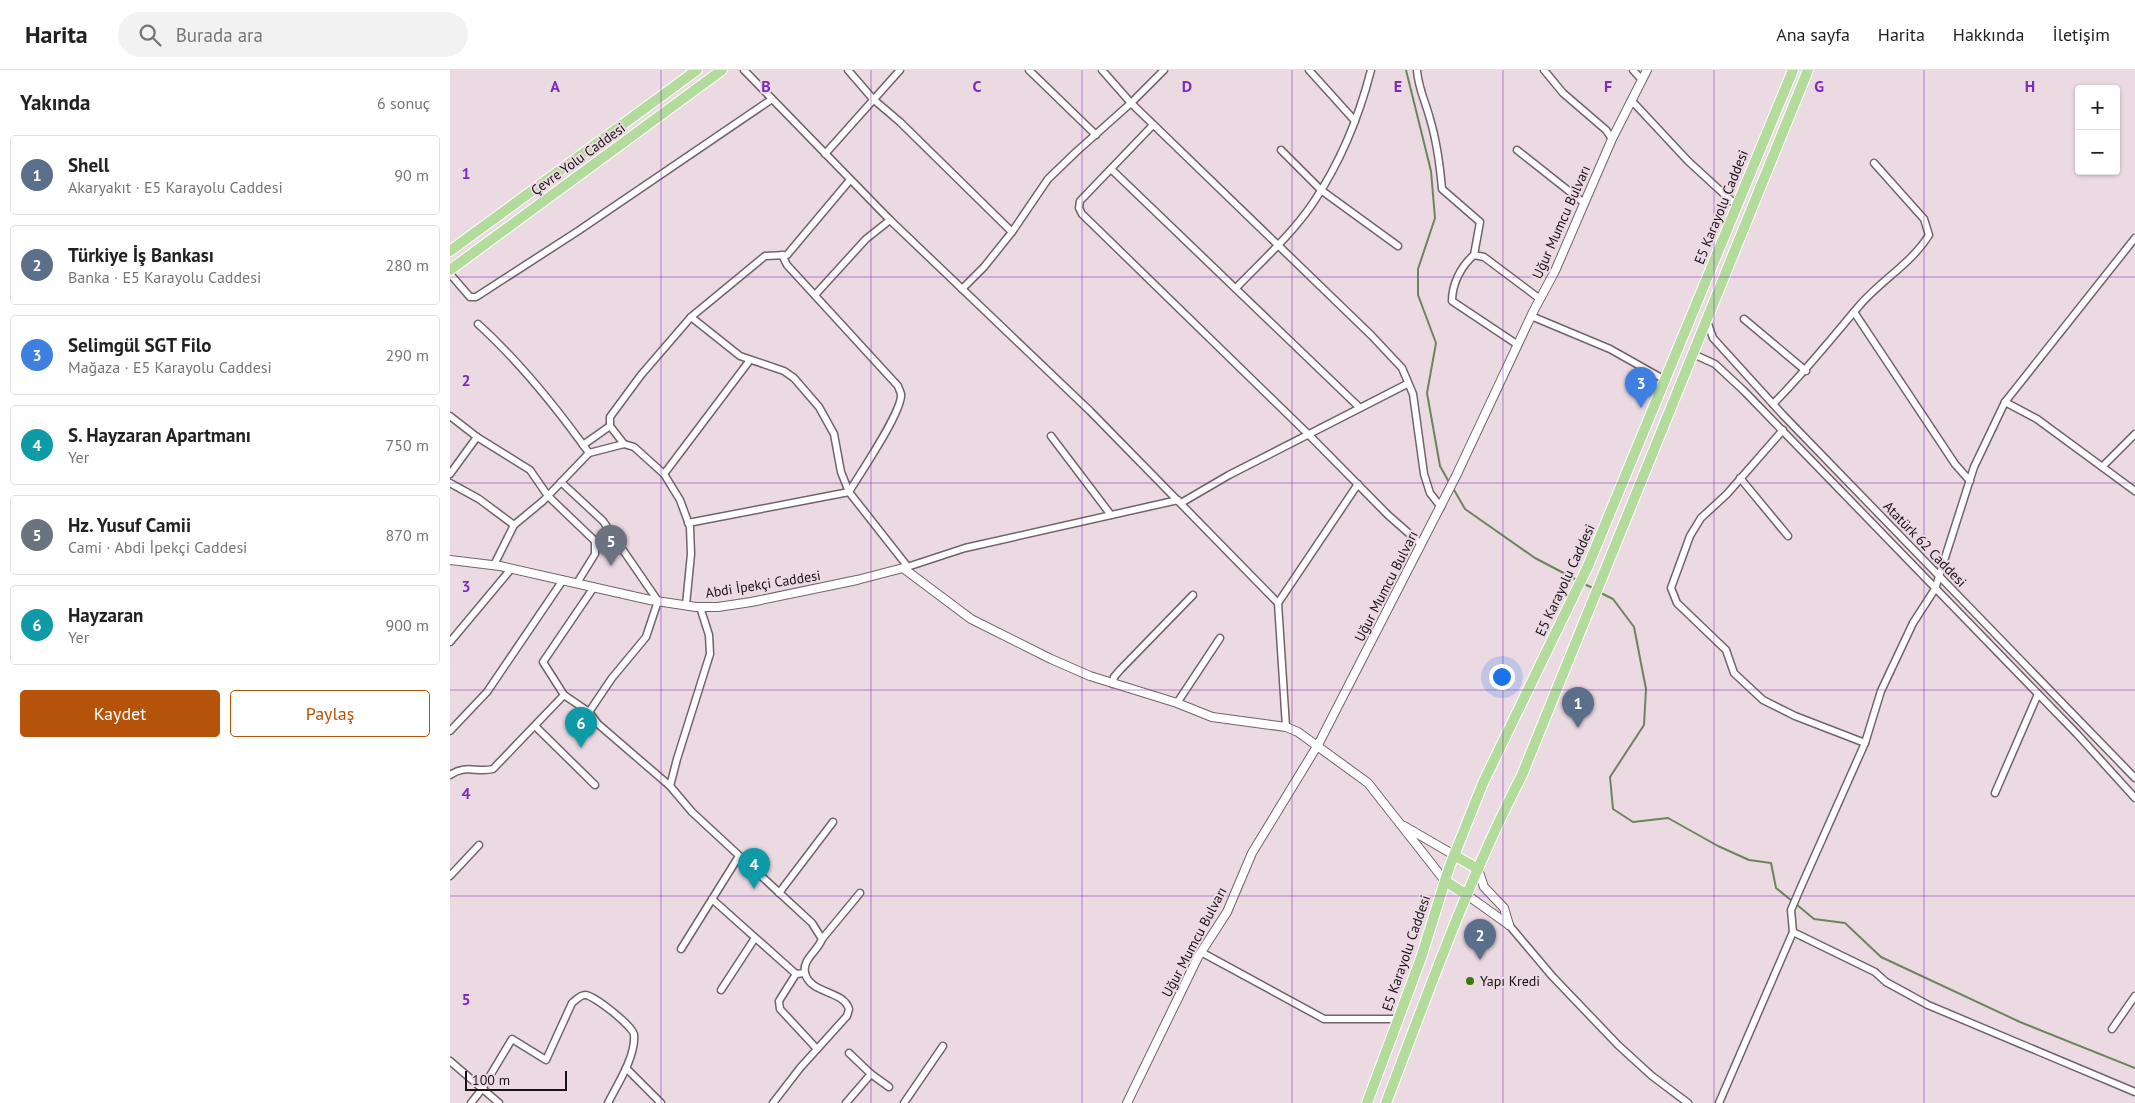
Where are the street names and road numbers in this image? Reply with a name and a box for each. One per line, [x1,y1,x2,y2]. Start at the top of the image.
street label: Çevre Yolu Caddesi [527,119,629,199]
street label: E5 Karayolu Caddesi [1690,147,1752,267]
street label: Uğur Mumcu Bulvarı [1528,162,1594,282]
street label: Atatürk 62 Caddesi [1880,497,1970,591]
street label: E5 Karayolu Caddesi [1531,521,1599,639]
street label: Uğur Mumcu Bulvarı [1350,527,1422,645]
street label: Abdi İpekçi Caddesi [704,566,822,602]
street label: Uğur Mumcu Bulvarı [1157,884,1231,1000]
street label: E5 Karayolu Caddesi [1378,893,1434,1013]

